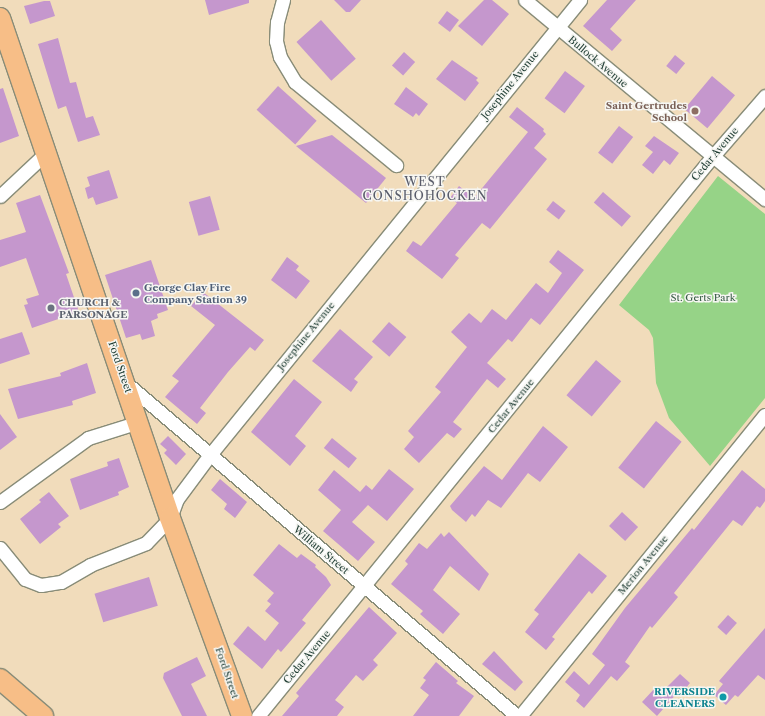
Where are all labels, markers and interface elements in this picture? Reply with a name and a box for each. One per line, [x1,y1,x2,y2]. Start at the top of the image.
street label: Bullock Avenue [566,33,630,91]
street label: Josephine Avenue [479,48,541,122]
place label: Saint Gertrudes School [606,99,687,122]
marker: Saint Gertrudes School [690,106,700,116]
street label: Cedar Avenue [689,124,741,184]
district label: WEST CONSHOHOCKEN [362,175,488,203]
place label: George Clay Fire Company Station 39 [144,281,247,304]
marker: George Clay Fire Company Station 39 [131,288,141,298]
park label: St. Gerts Park [671,292,735,304]
place label: CHURCH & PARSONAGE [59,296,127,320]
street label: Josephine Avenue [275,299,337,373]
marker: CHURCH & PARSONAGE [46,303,56,313]
street label: Ford Street [106,340,134,394]
street label: Cedar Avenue [485,376,537,436]
street label: William Street [291,523,351,577]
street label: Merion Avenue [615,533,671,597]
street label: Cedar Avenue [281,627,333,687]
street label: Ford Street [213,646,241,700]
place label: RIVERSIDE CLEANERS [654,685,715,708]
marker: RIVERSIDE CLEANERS [718,692,728,702]

